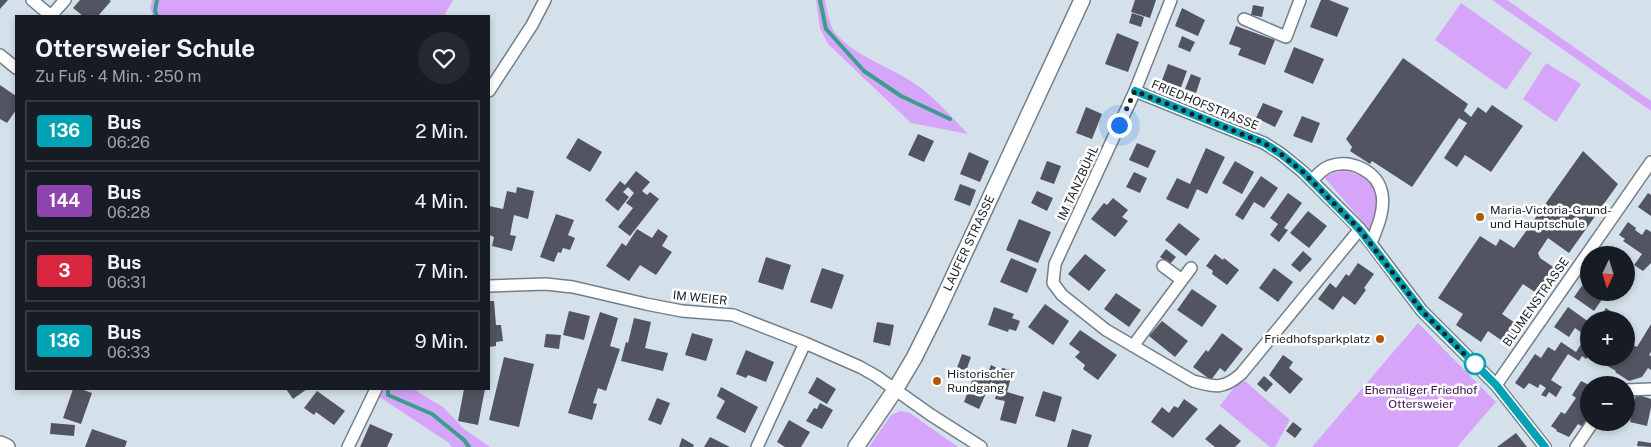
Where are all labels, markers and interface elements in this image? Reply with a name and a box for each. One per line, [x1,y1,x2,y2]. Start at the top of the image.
button: heart [418,32,470,84]
text: Ottersweier Schule [35,34,255,62]
text: Zu Fuß · 4 Min. · 250 m [35,67,201,86]
street label: FRIEDHOFSTRASSE [1149,77,1261,133]
text: Bus [107,111,141,133]
your location [1107,113,1132,138]
text: 136 [49,120,80,141]
text: 2 Min. [415,120,468,142]
text: 06:26 [107,133,150,152]
street label: IM TANZBÜHL [1055,143,1101,223]
text: Bus [107,181,141,203]
text: 144 [49,190,80,211]
text: 4 Min. [415,190,468,212]
street label: LAUFER STRASSE [941,193,997,293]
text: 06:28 [107,203,150,222]
place label: Maria-Victoria-Grund- und Hauptschule [1490,203,1612,231]
marker: Maria-Victoria-Grund- und Hauptschule [1474,211,1486,223]
north arrow [1580,246,1635,301]
map controls [1580,246,1635,431]
text: Bus [107,251,141,273]
street label: BLUMENSTRASSE [1500,255,1572,349]
text: 3 [59,260,70,281]
text: 7 Min. [415,260,468,282]
text: 06:31 [107,273,147,292]
street label: IM WEIER [672,288,728,308]
button: + [1580,311,1635,366]
text: Bus [107,321,141,343]
text: 136 [49,330,80,351]
text: 9 Min. [415,330,468,352]
place label: Friedhofsparkplatz [1264,332,1370,346]
marker: Friedhofsparkplatz [1374,333,1386,345]
text: 06:33 [107,343,150,362]
unlabelled marker [1464,353,1486,375]
place label: Historischer Rundgang [947,367,1015,395]
marker: Historischer Rundgang [931,375,943,387]
button: − [1580,376,1635,431]
park label: Ehemaliger Friedhof Ottersweier [1364,383,1478,411]

